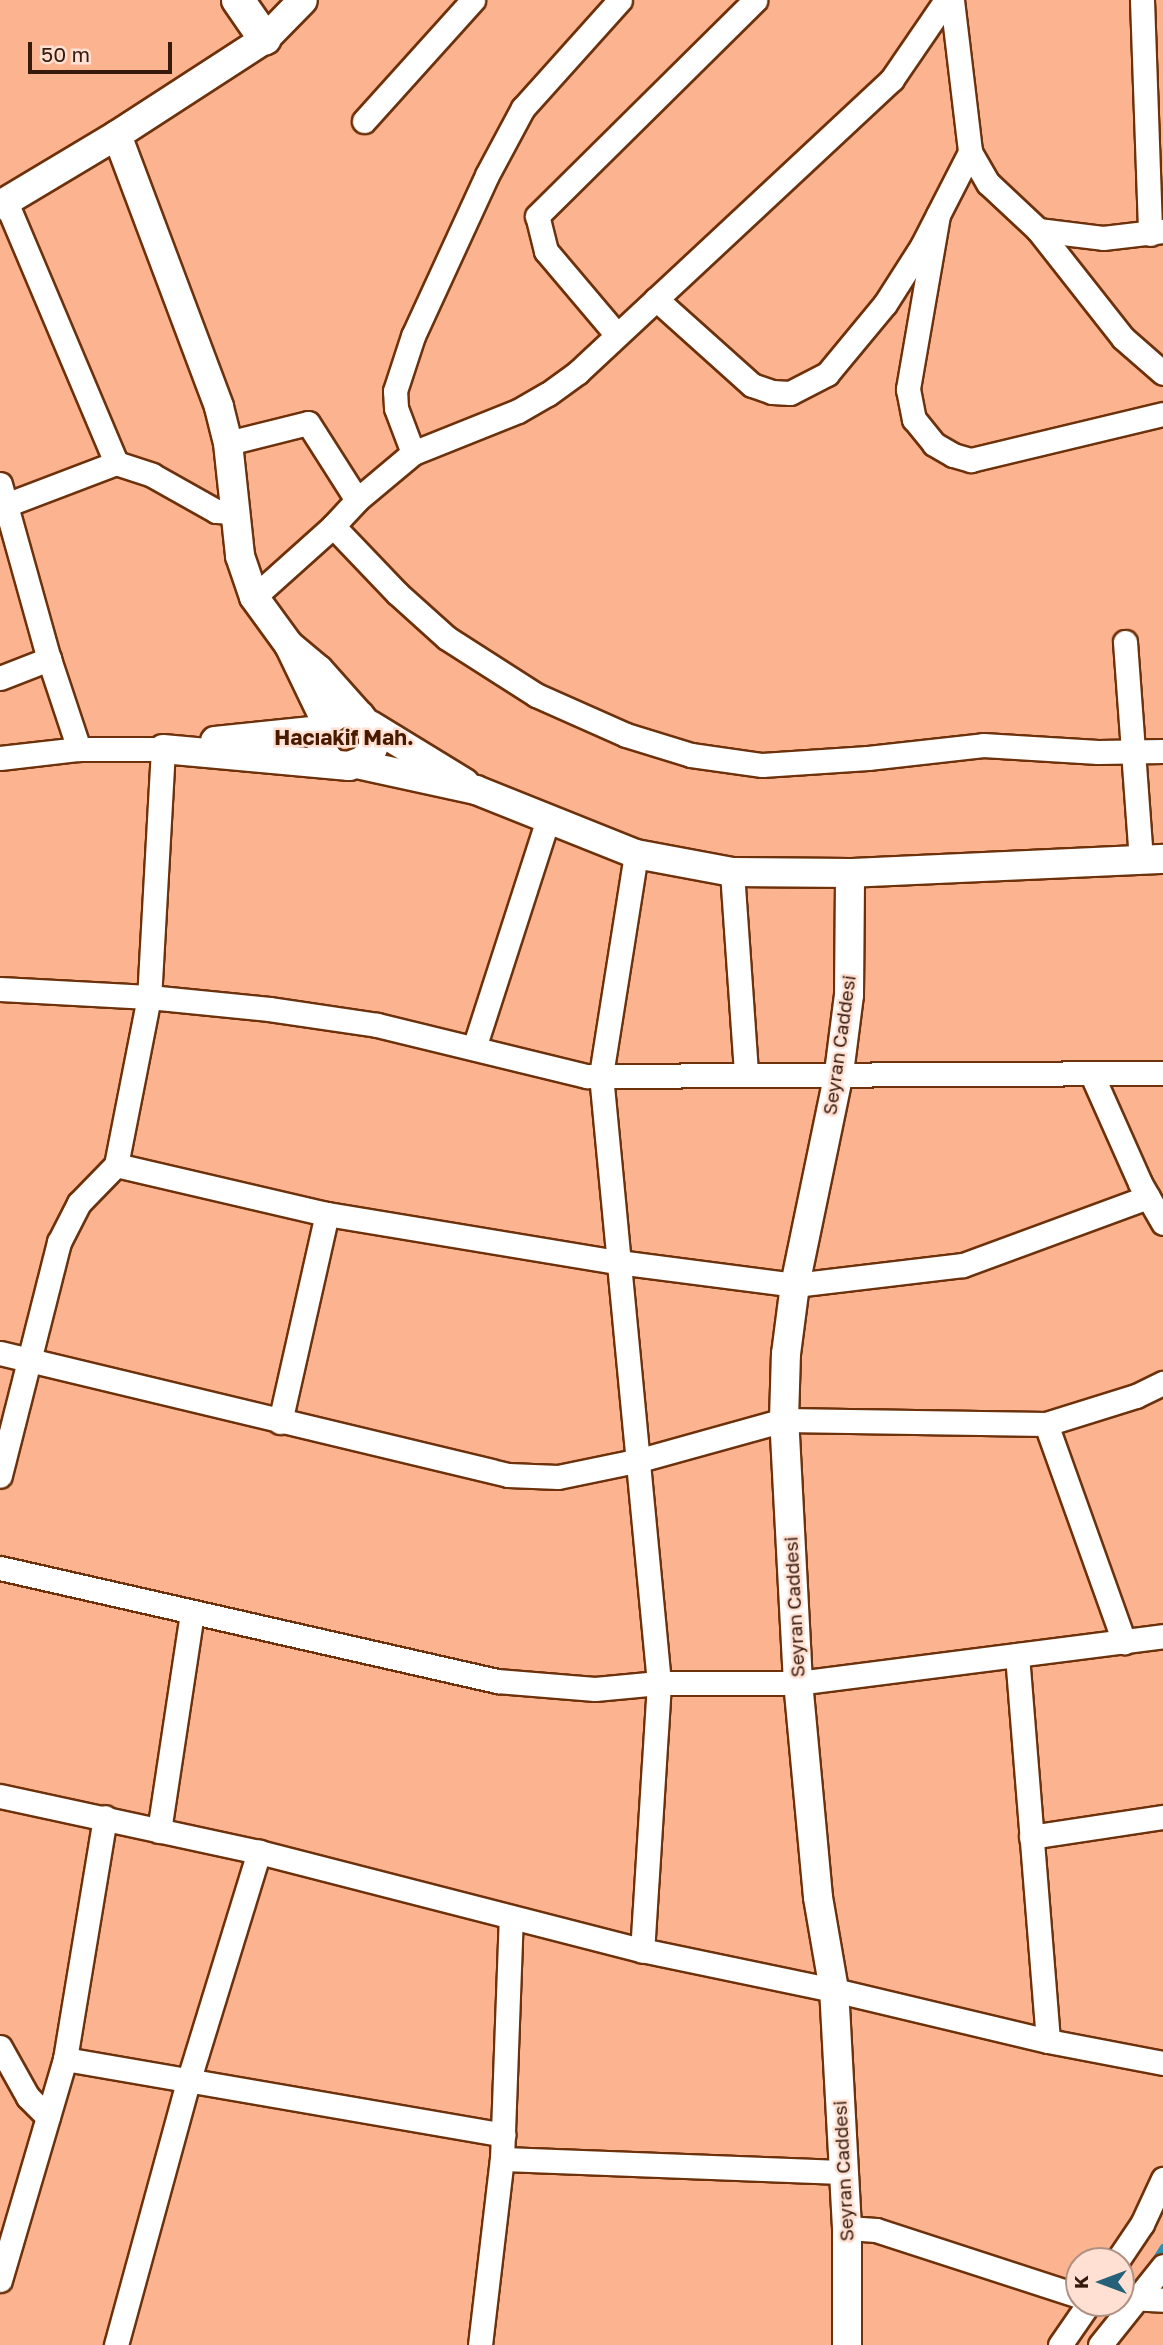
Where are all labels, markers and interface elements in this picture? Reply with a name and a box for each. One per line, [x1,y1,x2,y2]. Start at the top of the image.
scale bar [32,28,175,72]
text: 50 m [41,41,90,67]
district label: Hacıakif Mah. [274,724,414,750]
street label: Seyran Caddesi [818,974,860,1116]
street label: Seyran Caddesi [779,1536,809,1678]
street label: Seyran Caddesi [828,2100,858,2242]
north arrow [1065,2247,1135,2317]
text: K [1069,2275,1092,2289]

